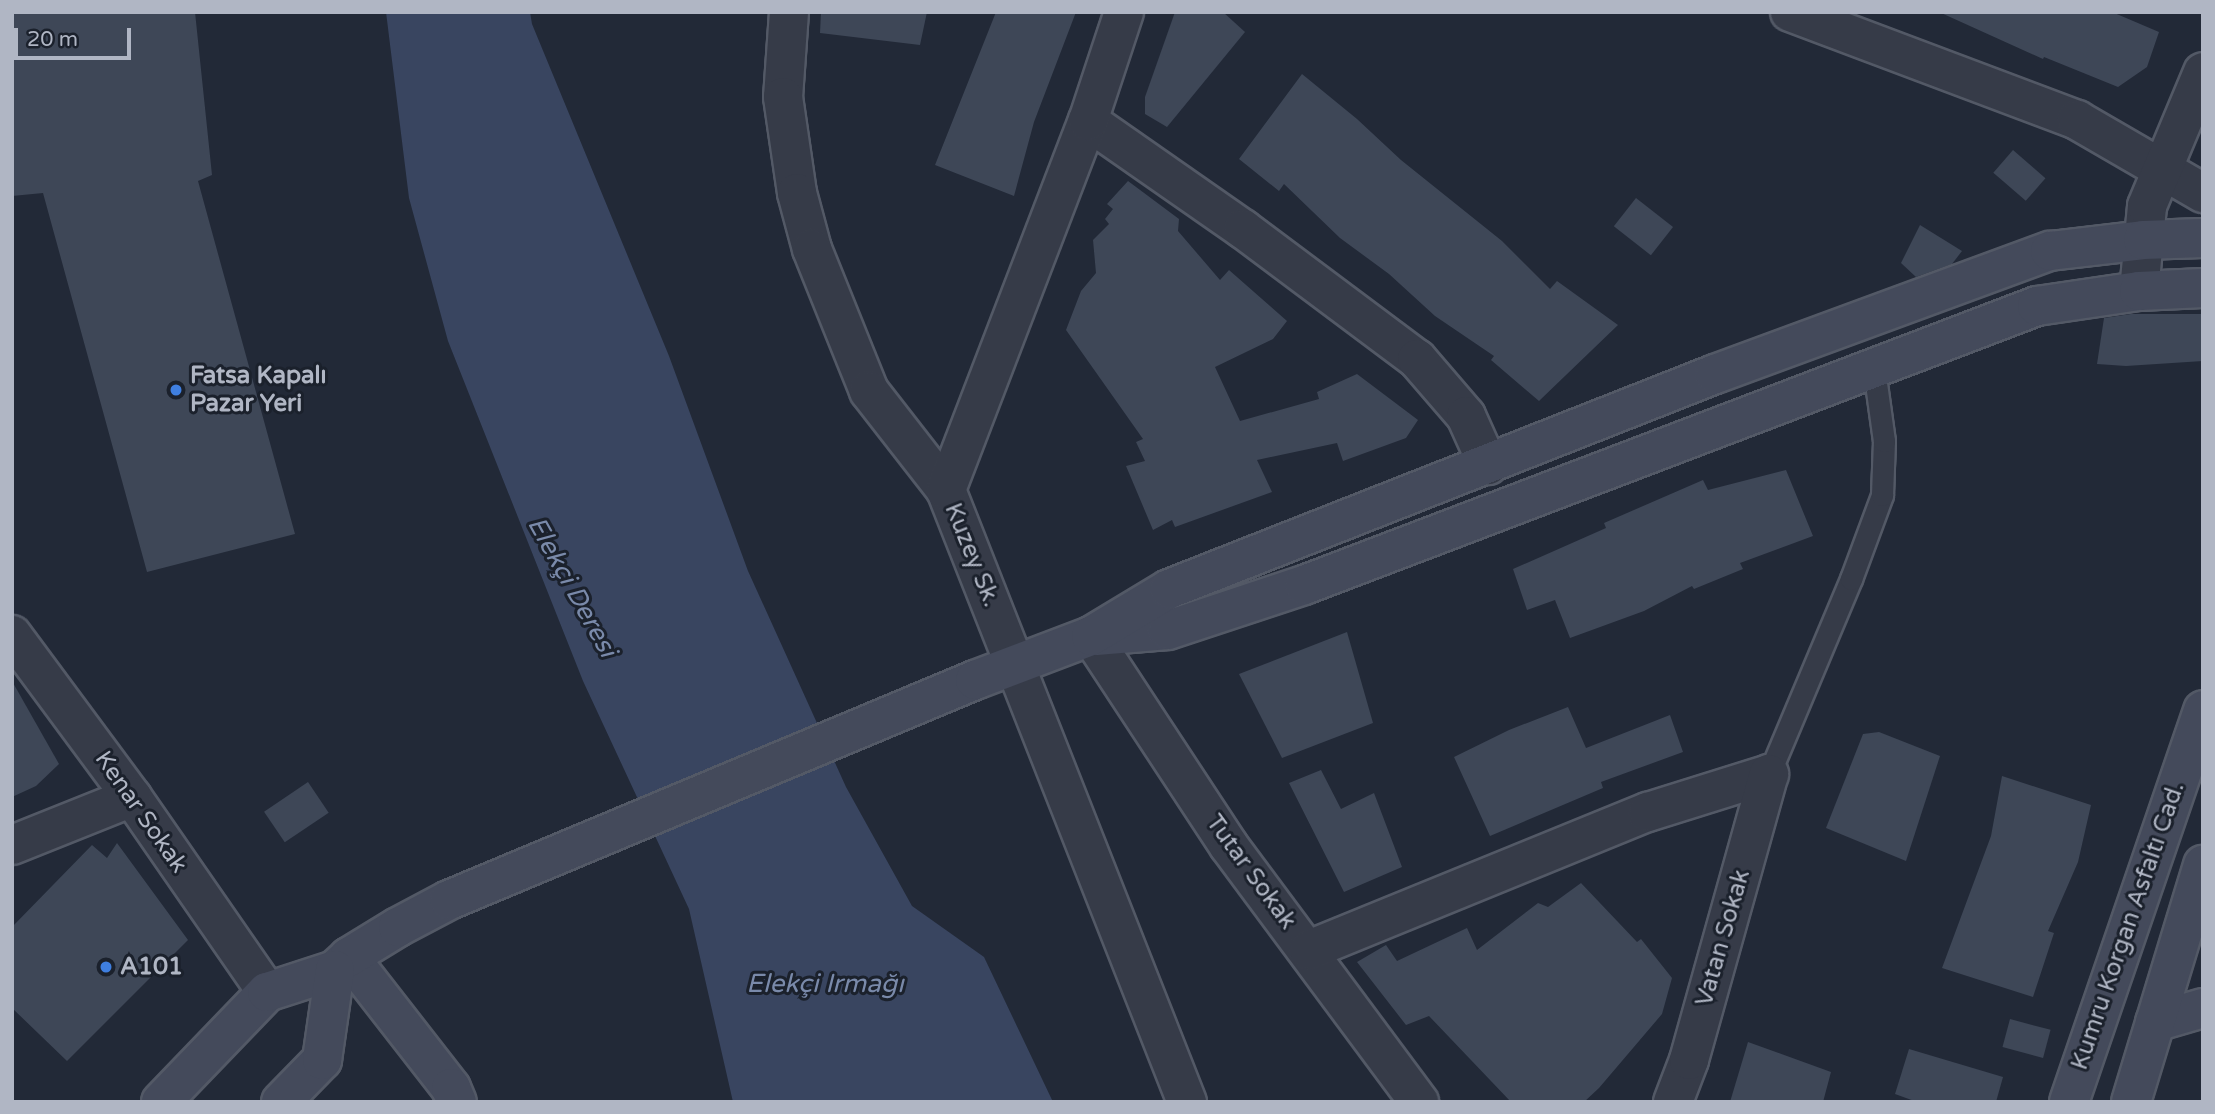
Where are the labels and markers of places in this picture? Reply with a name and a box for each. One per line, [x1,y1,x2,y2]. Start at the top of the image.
place label: Fatsa Kapalı Pazar Yeri [190,362,327,418]
marker: Fatsa Kapalı Pazar Yeri [168,382,184,398]
place label: A101 [120,953,183,981]
marker: A101 [98,959,114,975]

